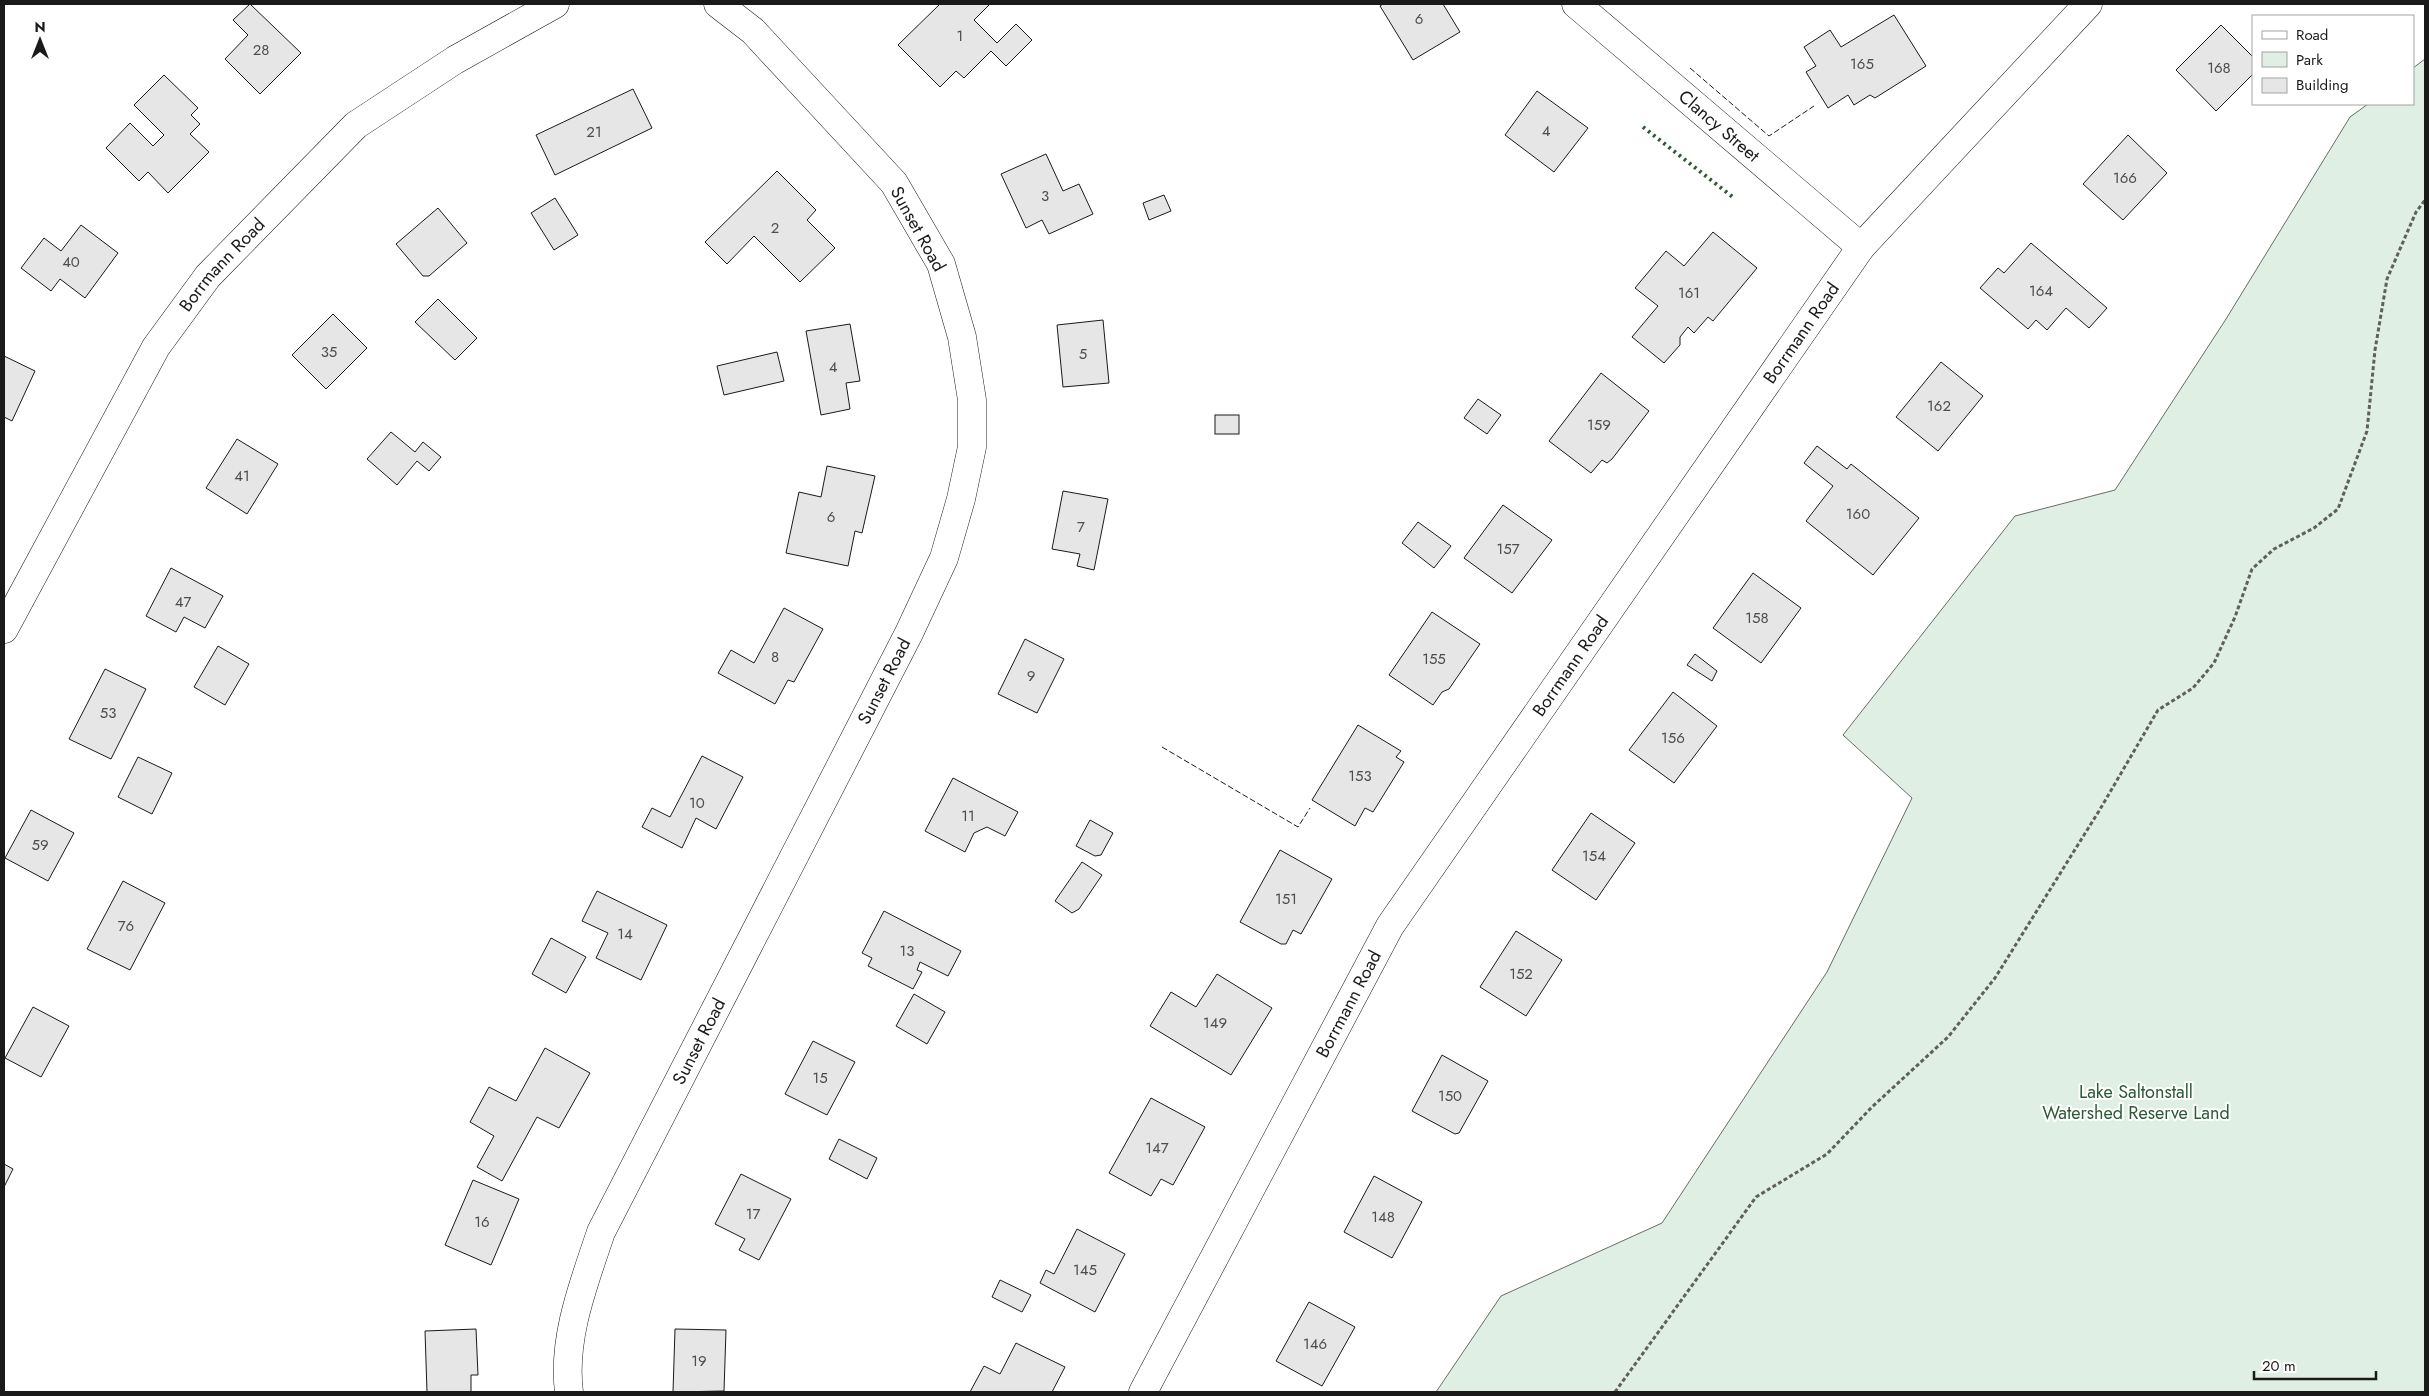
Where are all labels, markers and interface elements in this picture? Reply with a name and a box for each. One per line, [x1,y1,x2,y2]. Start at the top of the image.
house number: 6 [1415,8,1423,30]
north arrow [15,15,65,65]
legend [2252,15,2414,105]
text: N [34,17,46,37]
text: Road [2296,24,2328,46]
house number: 1 [957,25,963,47]
house number: 28 [253,39,269,61]
text: Park [2296,49,2323,71]
house number: 165 [1850,53,1874,75]
house number: 168 [2207,57,2231,79]
text: Building [2296,74,2348,96]
street label: Clancy Street [1673,84,1766,169]
house number: 4 [1542,120,1551,142]
house number: 21 [586,121,602,143]
house number: 166 [2113,167,2137,189]
street label: Sunset Road [884,182,952,276]
house number: 3 [1041,185,1049,207]
street label: Borrmann Road [173,212,271,317]
house number: 2 [771,217,779,239]
house number: 40 [62,251,80,273]
street label: Borrmann Road [1757,277,1846,389]
house number: 164 [2029,280,2053,302]
house number: 161 [1678,282,1700,304]
house number: 35 [321,341,337,363]
house number: 5 [1079,343,1087,365]
house number: 4 [829,356,838,378]
house number: 162 [1927,395,1951,417]
house number: 159 [1587,414,1611,436]
house number: 41 [234,465,250,487]
house number: 160 [1846,503,1870,525]
house number: 6 [827,506,835,528]
house number: 7 [1077,516,1085,538]
house number: 157 [1496,538,1520,560]
house number: 47 [175,591,191,613]
house number: 158 [1745,607,1769,629]
street label: Borrmann Road [1526,610,1615,722]
street label: Sunset Road [851,633,917,729]
house number: 8 [771,646,779,668]
house number: 155 [1422,648,1446,670]
house number: 9 [1027,665,1035,687]
house number: 53 [100,702,116,724]
house number: 156 [1661,727,1685,749]
house number: 153 [1348,765,1372,787]
house number: 10 [689,792,705,814]
house number: 11 [961,805,975,827]
house number: 59 [31,834,49,856]
house number: 154 [1582,845,1606,867]
house number: 151 [1275,888,1297,910]
house number: 76 [118,915,134,937]
house number: 14 [617,923,633,945]
house number: 13 [900,940,914,962]
street label: Borrmann Road [1309,946,1388,1062]
house number: 152 [1509,963,1533,985]
street label: Sunset Road [666,994,732,1089]
house number: 149 [1203,1012,1227,1034]
house number: 15 [812,1067,828,1089]
park label: Lake Saltonstall Watershed Reserve Land [2042,1079,2230,1126]
house number: 150 [1438,1085,1462,1107]
house number: 147 [1145,1137,1169,1159]
house number: 17 [746,1203,760,1225]
house number: 148 [1371,1206,1395,1228]
house number: 16 [474,1211,490,1233]
house number: 145 [1073,1259,1097,1281]
house number: 146 [1303,1333,1327,1355]
scale bar [2254,1348,2376,1380]
house number: 19 [691,1350,707,1372]
text: 20 m [2262,1355,2296,1377]

